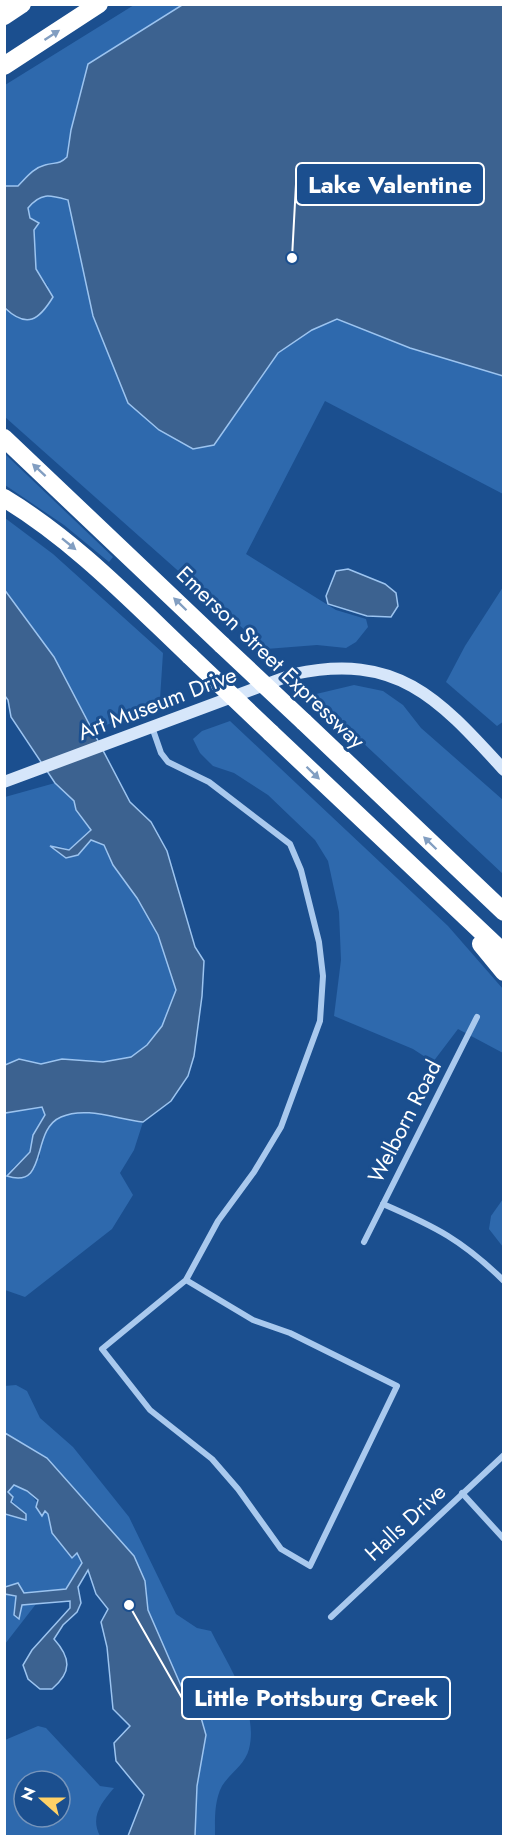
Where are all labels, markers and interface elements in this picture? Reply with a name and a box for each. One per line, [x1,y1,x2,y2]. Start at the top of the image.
one-way arrow [44,30,60,41]
callout: Lake Valentine [296,163,484,205]
text: Lake Valentine [308,167,472,202]
one-way arrow [31,463,46,477]
one-way arrow [62,538,77,550]
street label: Emerson Street Expressway [169,558,373,756]
one-way arrow [173,597,188,611]
street label: Art Museum Drive [73,658,241,748]
one-way arrow [306,766,321,780]
one-way arrow [424,836,438,850]
street label: Welborn Road [359,1054,449,1188]
street label: Halls Drive [357,1476,453,1568]
callout: Little Pottsburg Creek [182,1677,450,1719]
text: Little Pottsburg Creek [194,1680,438,1715]
north arrow [12,1769,72,1829]
text: N [15,1784,41,1804]

